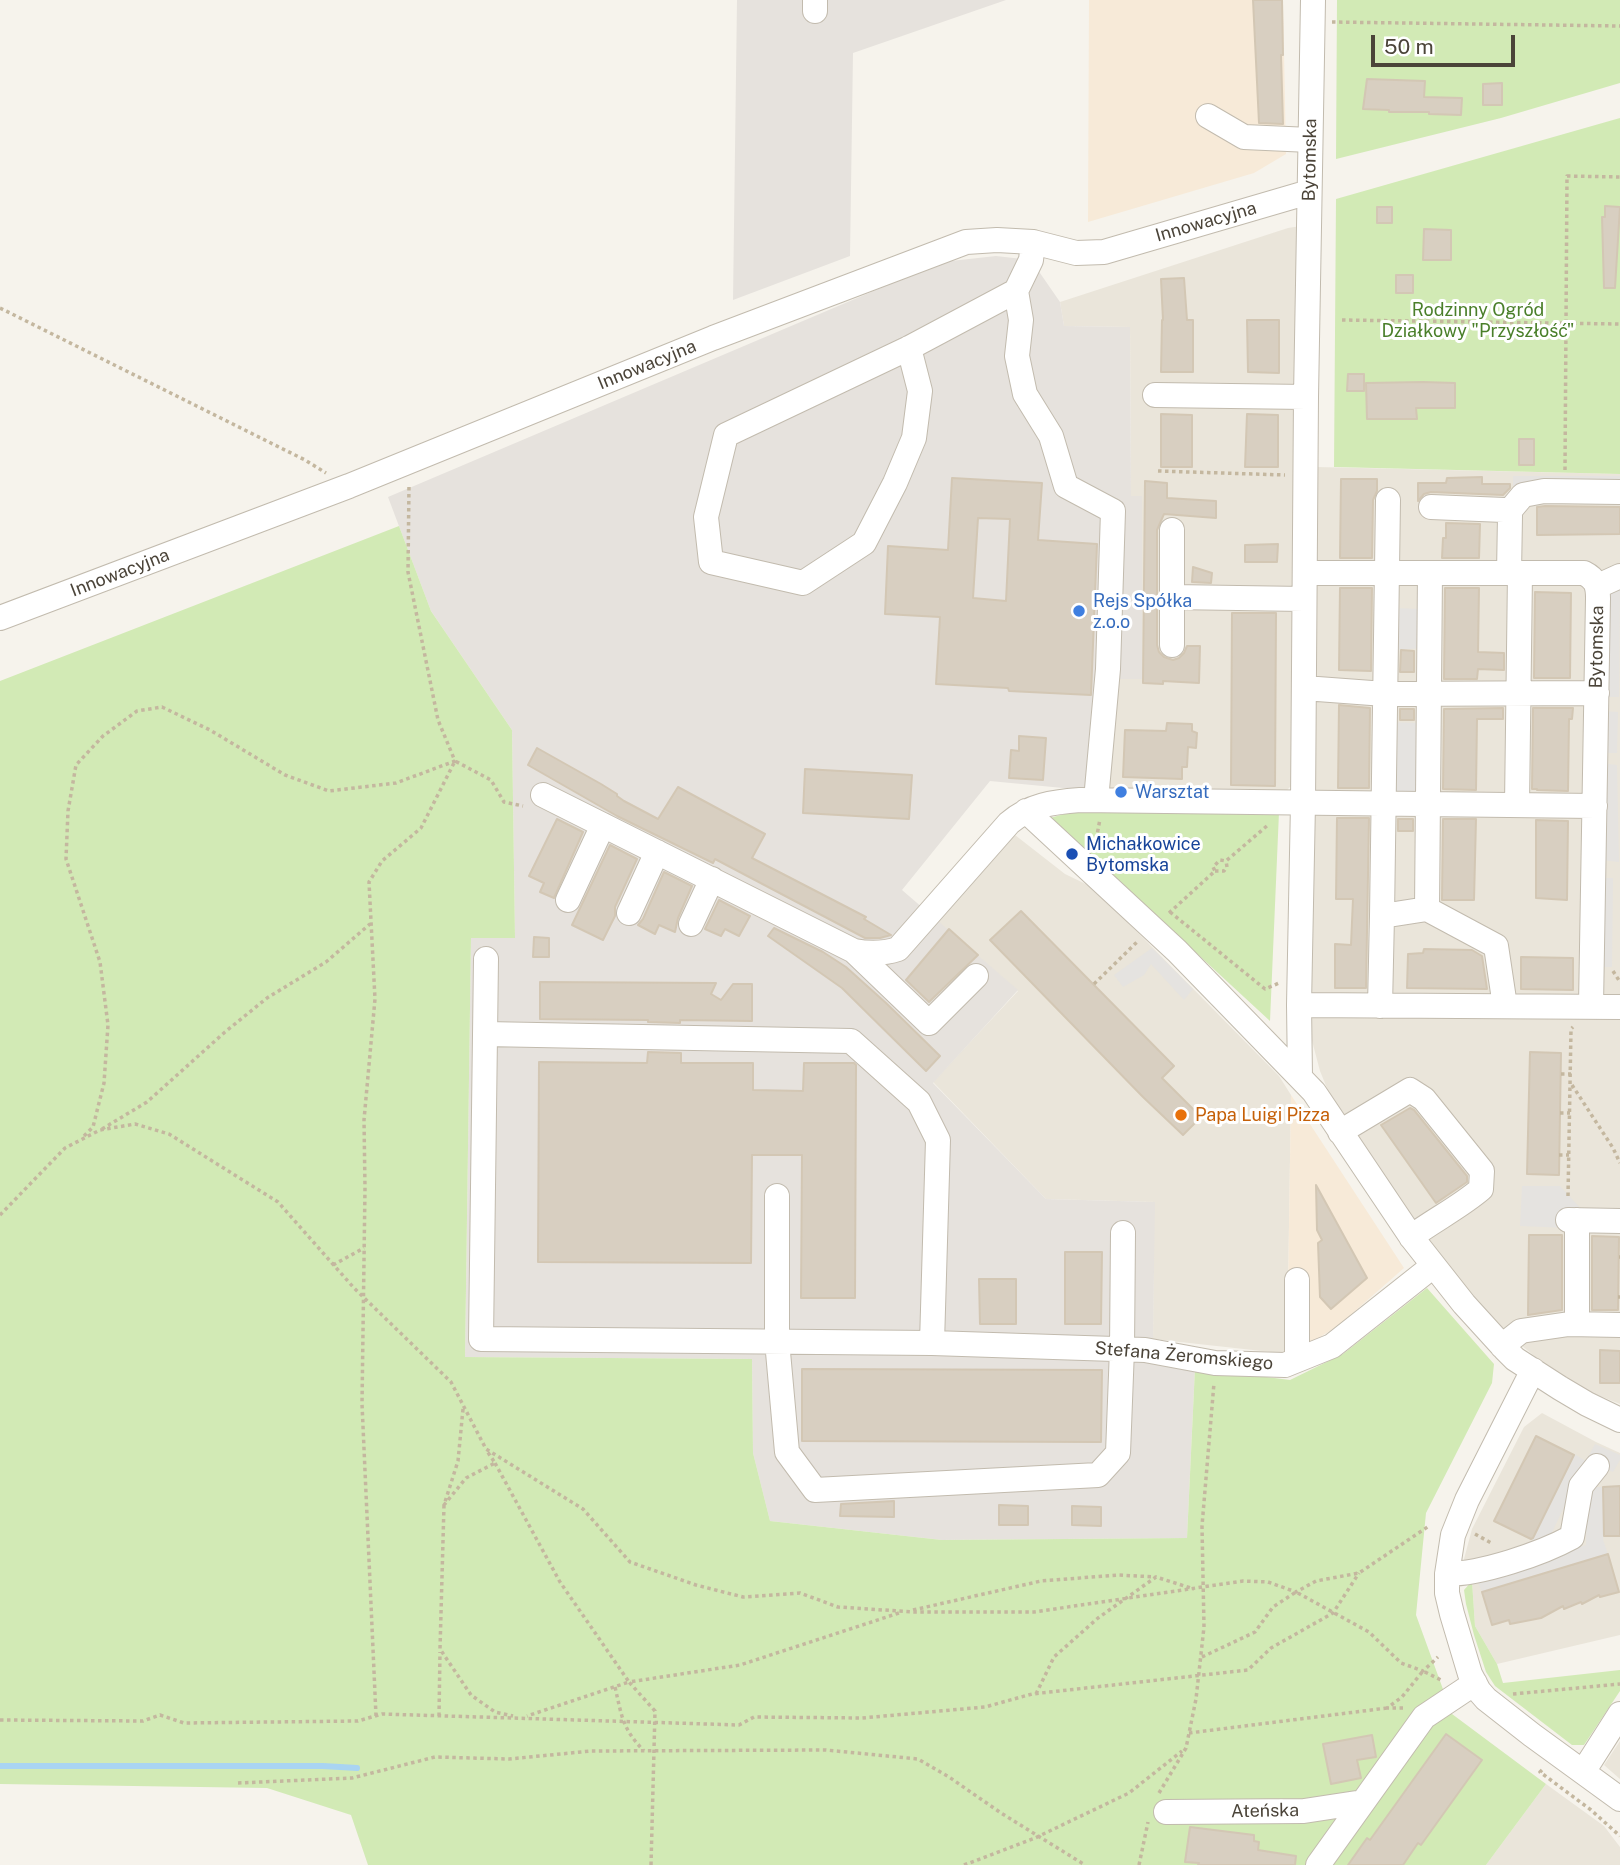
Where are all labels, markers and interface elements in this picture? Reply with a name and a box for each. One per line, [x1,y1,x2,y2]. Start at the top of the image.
scale bar [1375,21,1518,65]
text: 50 m [1384,34,1434,59]
street label: Bytomska [1298,118,1322,202]
street label: Innowacyjna [1153,197,1259,247]
park label: Rodzinny Ogród Działkowy "Przyszłość" [1381,299,1575,342]
street label: Innowacyjna [595,335,699,395]
street label: Innowacyjna [68,544,172,602]
place label: Rejs Spółka z.o.o [1093,590,1192,632]
marker: Rejs Spółka z.o.o [1071,603,1087,619]
street label: Bytomska [1585,605,1609,689]
place label: Warsztat [1135,781,1210,803]
marker: Warsztat [1113,784,1129,800]
place label: Michałkowice Bytomska [1086,833,1201,876]
marker: Michałkowice Bytomska [1064,846,1080,862]
place label: Papa Luigi Pizza [1195,1104,1330,1126]
marker: Papa Luigi Pizza [1173,1107,1189,1123]
street label: Stefana Żeromskiego [1094,1337,1274,1375]
street label: Ateńska [1231,1800,1299,1822]

